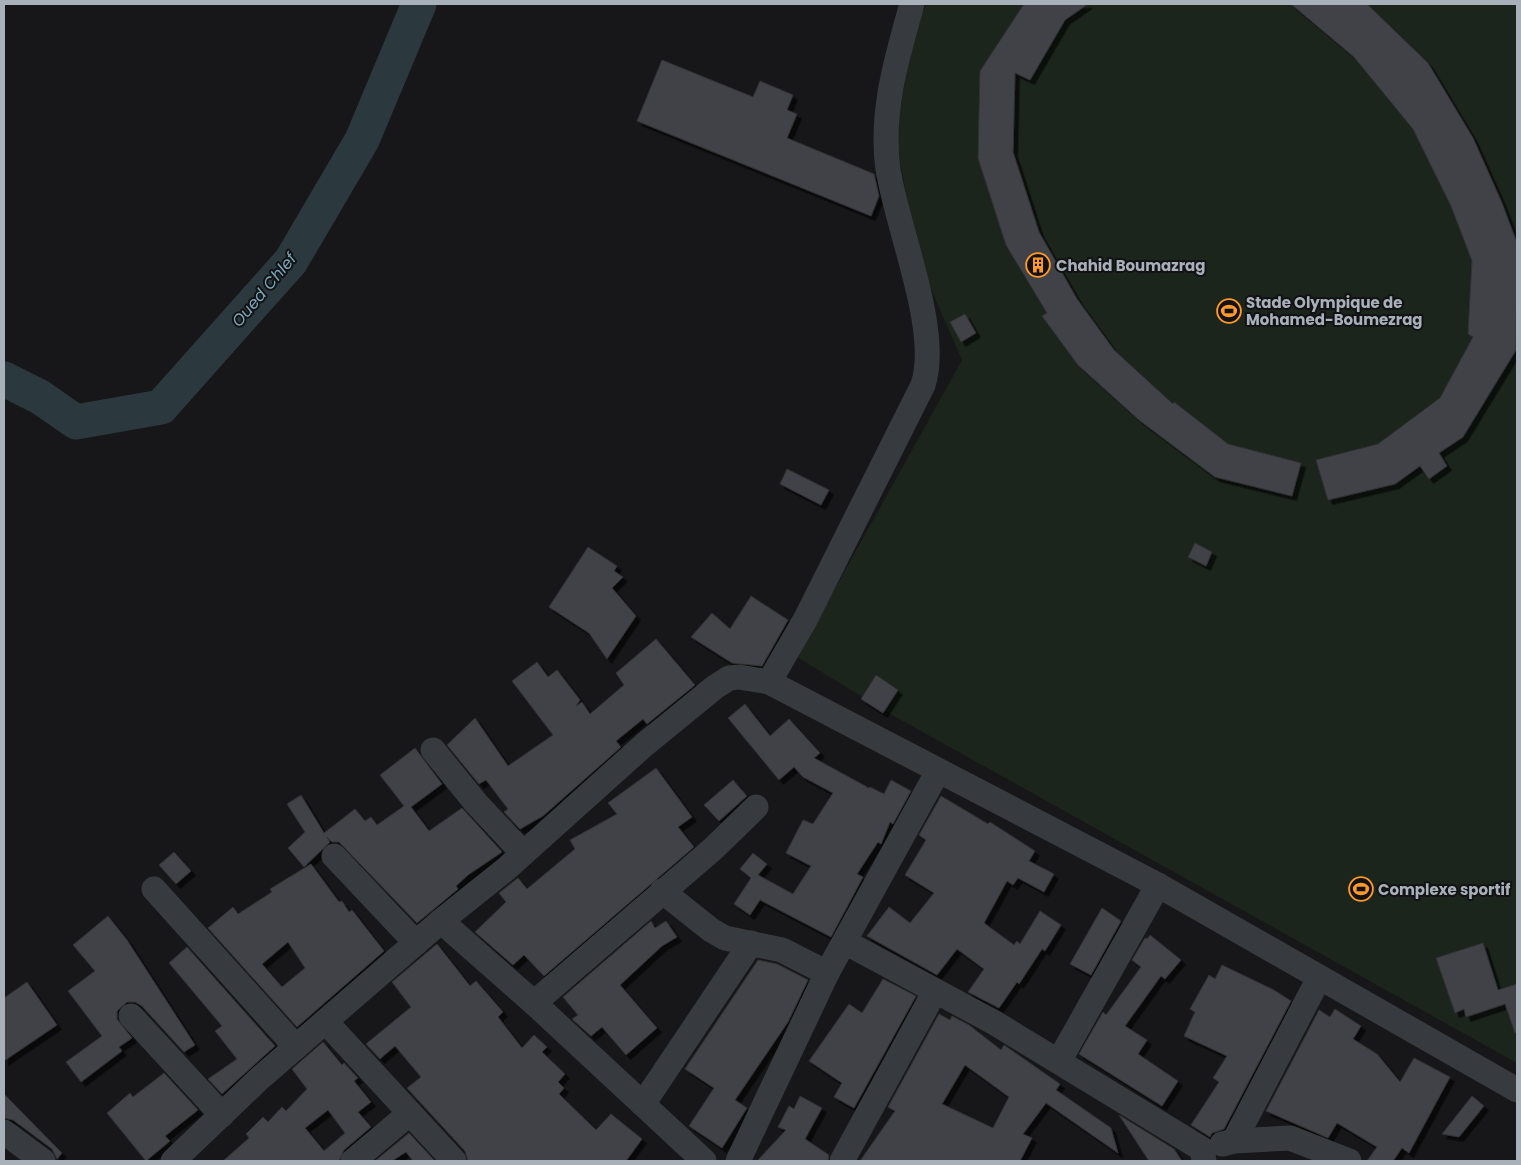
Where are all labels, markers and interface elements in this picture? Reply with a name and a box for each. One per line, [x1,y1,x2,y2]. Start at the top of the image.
water label: Oued Chlef [226,247,303,332]
building icon: Chahid Boumazrag [1025,252,1051,278]
place label: Chahid Boumazrag [1056,255,1205,276]
place label: Stade Olympique de Mohamed-Boumezrag [1246,292,1423,330]
sports icon: Stade Olympique de Mohamed-Boumezrag [1216,298,1242,324]
sports icon: Complexe sportif [1348,876,1374,902]
place label: Complexe sportif [1378,879,1511,900]

